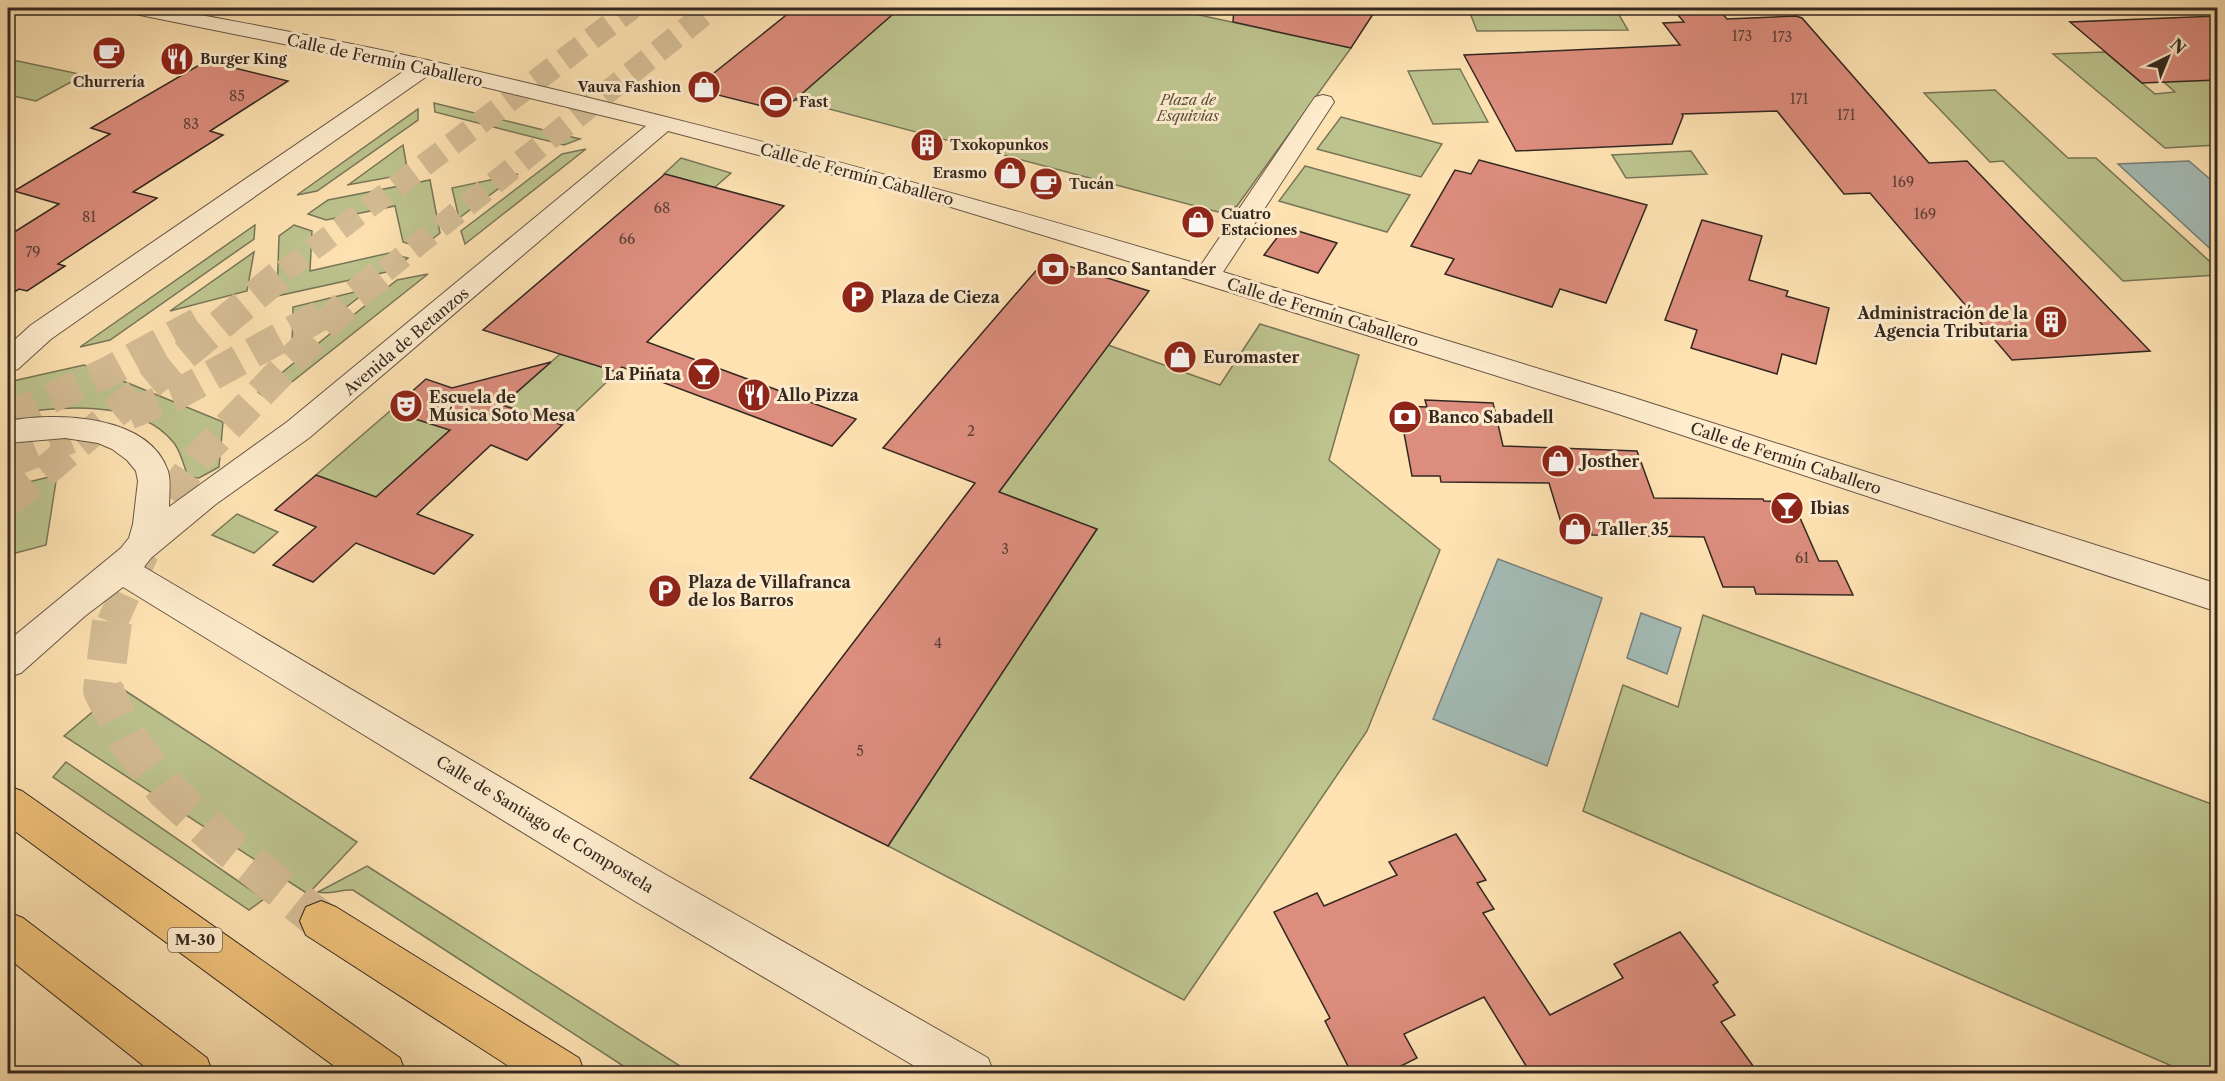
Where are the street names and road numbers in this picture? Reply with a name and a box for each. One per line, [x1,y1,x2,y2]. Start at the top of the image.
street label: Calle de Fermín Caballero [285,29,485,91]
street label: Calle de Fermín Caballero [758,139,956,210]
street label: Calle de Fermín Caballero [1225,273,1422,351]
street label: Avenida de Betanzos [339,283,473,400]
street label: Calle de Fermín Caballero [1688,418,1884,498]
street label: Calle de Santiago de Compostela [433,751,658,897]
road number: M-30 [168,928,222,952]

